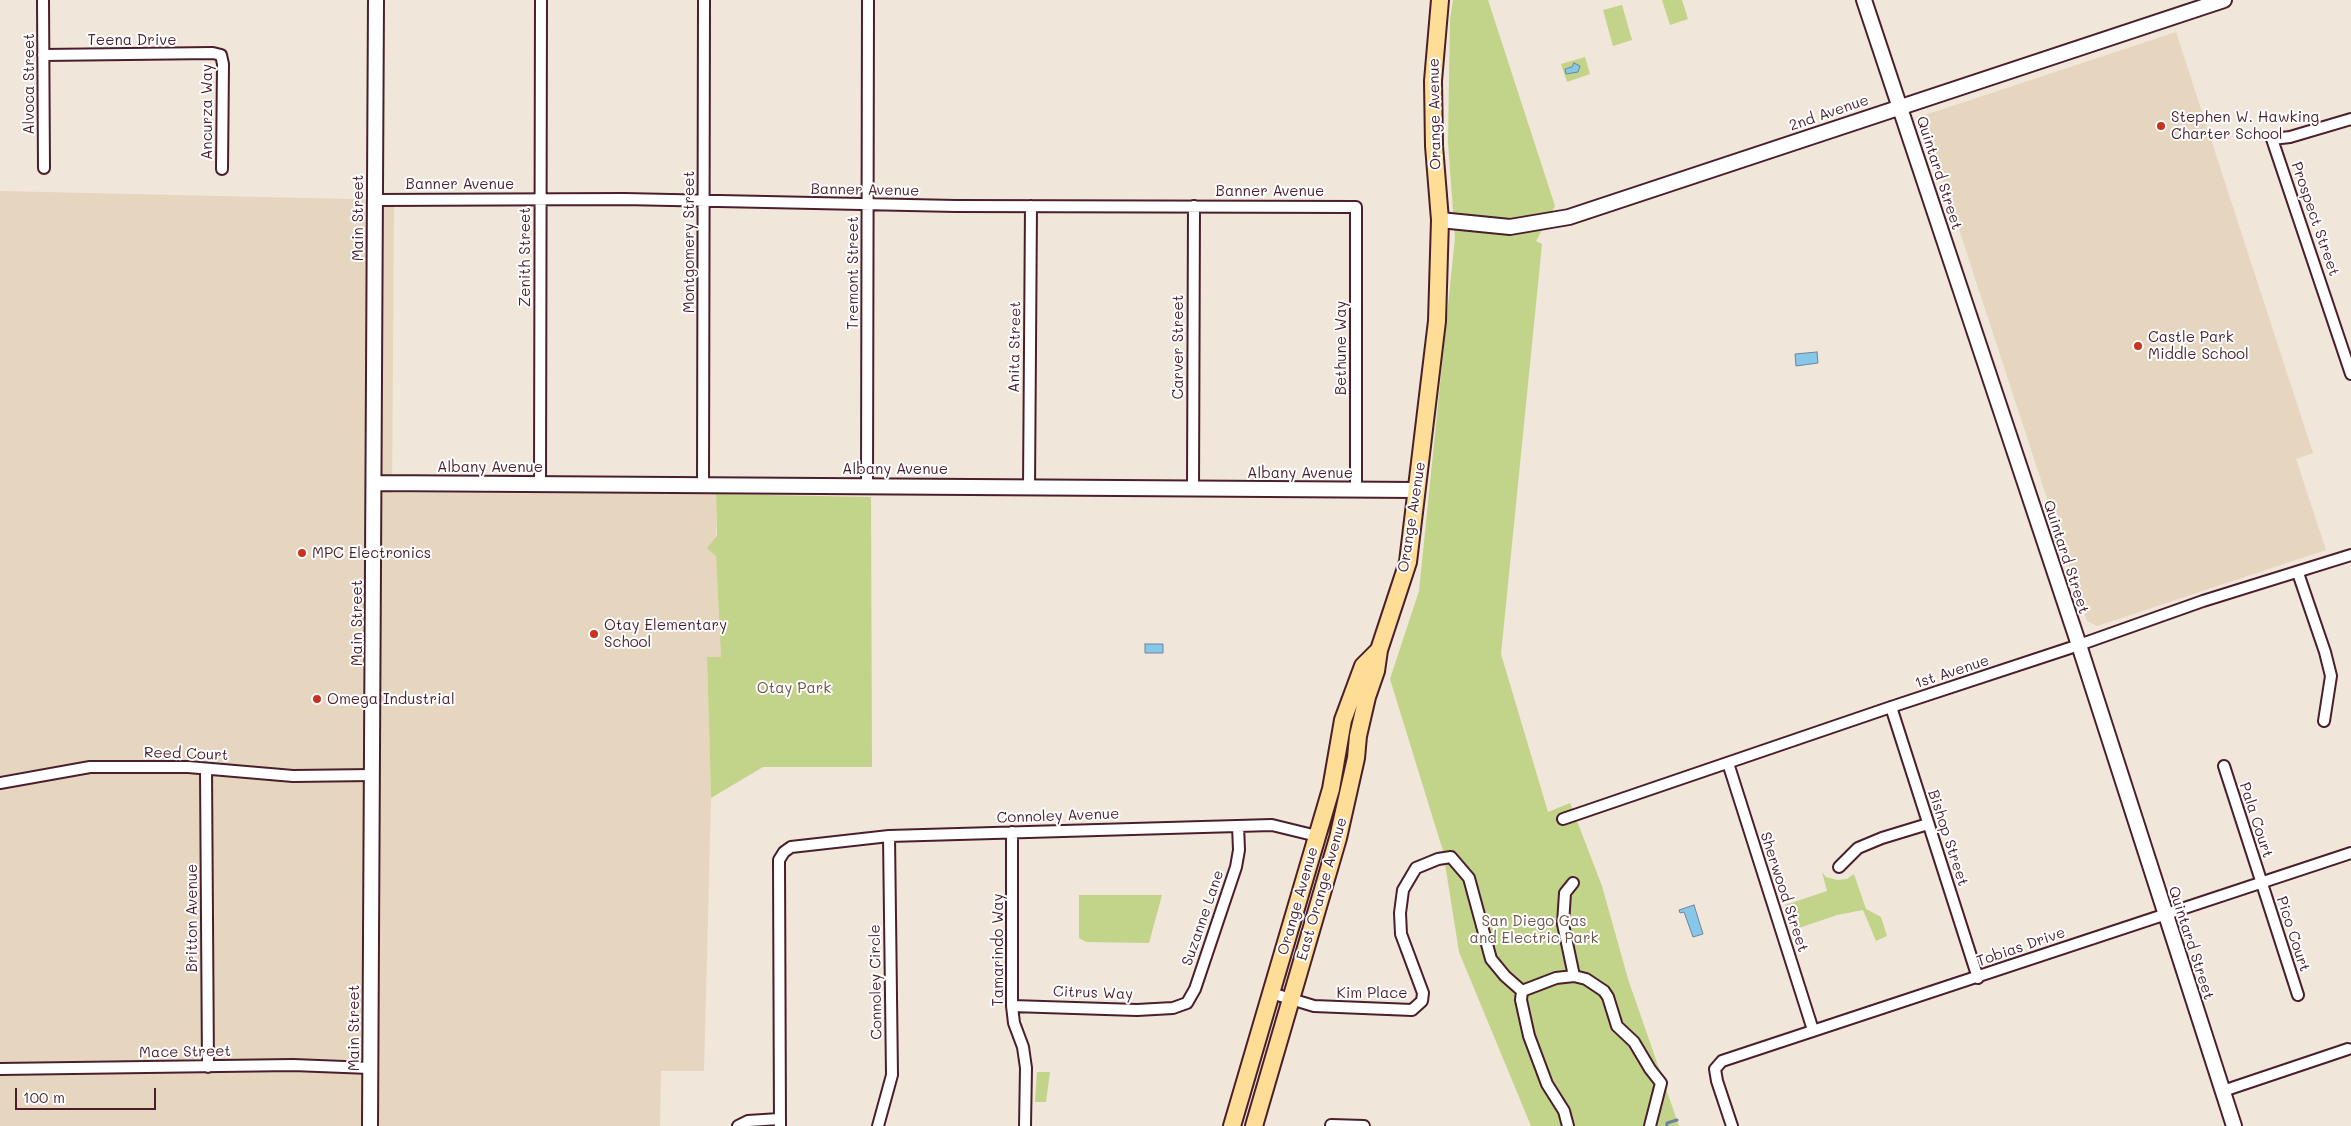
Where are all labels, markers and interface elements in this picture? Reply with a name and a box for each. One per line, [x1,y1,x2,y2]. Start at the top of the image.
street label: Teena Drive [87,31,177,49]
street label: Alvoca Street [20,33,38,135]
street label: Orange Avenue [1425,58,1445,170]
street label: Ancurza Way [198,64,216,160]
street label: 2nd Avenue [1787,91,1871,135]
place label: Stephen W. Hawking Charter School [2171,108,2319,143]
street label: Quintard Street [1912,114,1966,232]
marker: Stephen W. Hawking Charter School [2155,120,2167,132]
street label: Prospect Street [2287,160,2343,278]
street label: Montgomery Street [680,171,698,313]
street label: Main Street [349,175,367,261]
street label: Banner Avenue [406,175,514,193]
street label: Banner Avenue [810,180,920,200]
street label: Banner Avenue [1216,182,1324,200]
street label: Zenith Street [516,207,534,307]
street label: Tremont Street [844,216,862,330]
street label: Carver Street [1169,295,1187,399]
street label: Anita Street [1005,301,1025,393]
street label: Bethune Way [1332,301,1350,395]
place label: Castle Park Middle School [2148,328,2249,363]
marker: Castle Park Middle School [2132,340,2144,352]
street label: Albany Avenue [437,458,543,476]
street label: Albany Avenue [842,460,948,478]
street label: Orange Avenue [1394,460,1430,574]
street label: Albany Avenue [1247,464,1353,482]
street label: Quintard Street [2039,498,2093,616]
place label: MPC Electronics [312,544,431,562]
marker: MPC Electronics [296,547,308,559]
street label: Main Street [348,580,366,666]
place label: Otay Elementary School [604,616,727,651]
marker: Otay Elementary School [588,628,600,640]
street label: 1st Avenue [1912,651,1992,693]
park label: Otay Park [757,679,831,697]
place label: Omega Industrial [327,690,455,708]
marker: Omega Industrial [311,693,323,705]
street label: Reed Court [143,744,229,764]
street label: Pala Court [2235,780,2277,860]
street label: Bishop Street [1924,787,1972,889]
street label: Connoley Avenue [996,805,1120,827]
street label: East Orange Avenue [1293,815,1351,963]
street label: Sherwood Street [1756,830,1812,954]
street label: Orange Avenue [1274,845,1322,957]
street label: Britton Avenue [183,864,201,972]
street label: Suzanne Lane [1178,868,1228,968]
street label: Quintard Street [2164,884,2218,1002]
street label: Tamarindo Way [989,894,1007,1006]
street label: Pico Court [2272,894,2314,974]
park label: San Diego Gas and Electric Park [1470,912,1598,947]
street label: Tobias Drive [1974,923,2068,971]
street label: Connoley Circle [866,924,886,1040]
street label: Citrus Way [1053,983,1133,1003]
street label: Kim Place [1337,984,1407,1002]
street label: Main Street [345,985,363,1071]
street label: Mace Street [139,1042,231,1062]
scale bar [18,1078,159,1110]
text: 100 m [23,1087,65,1107]

